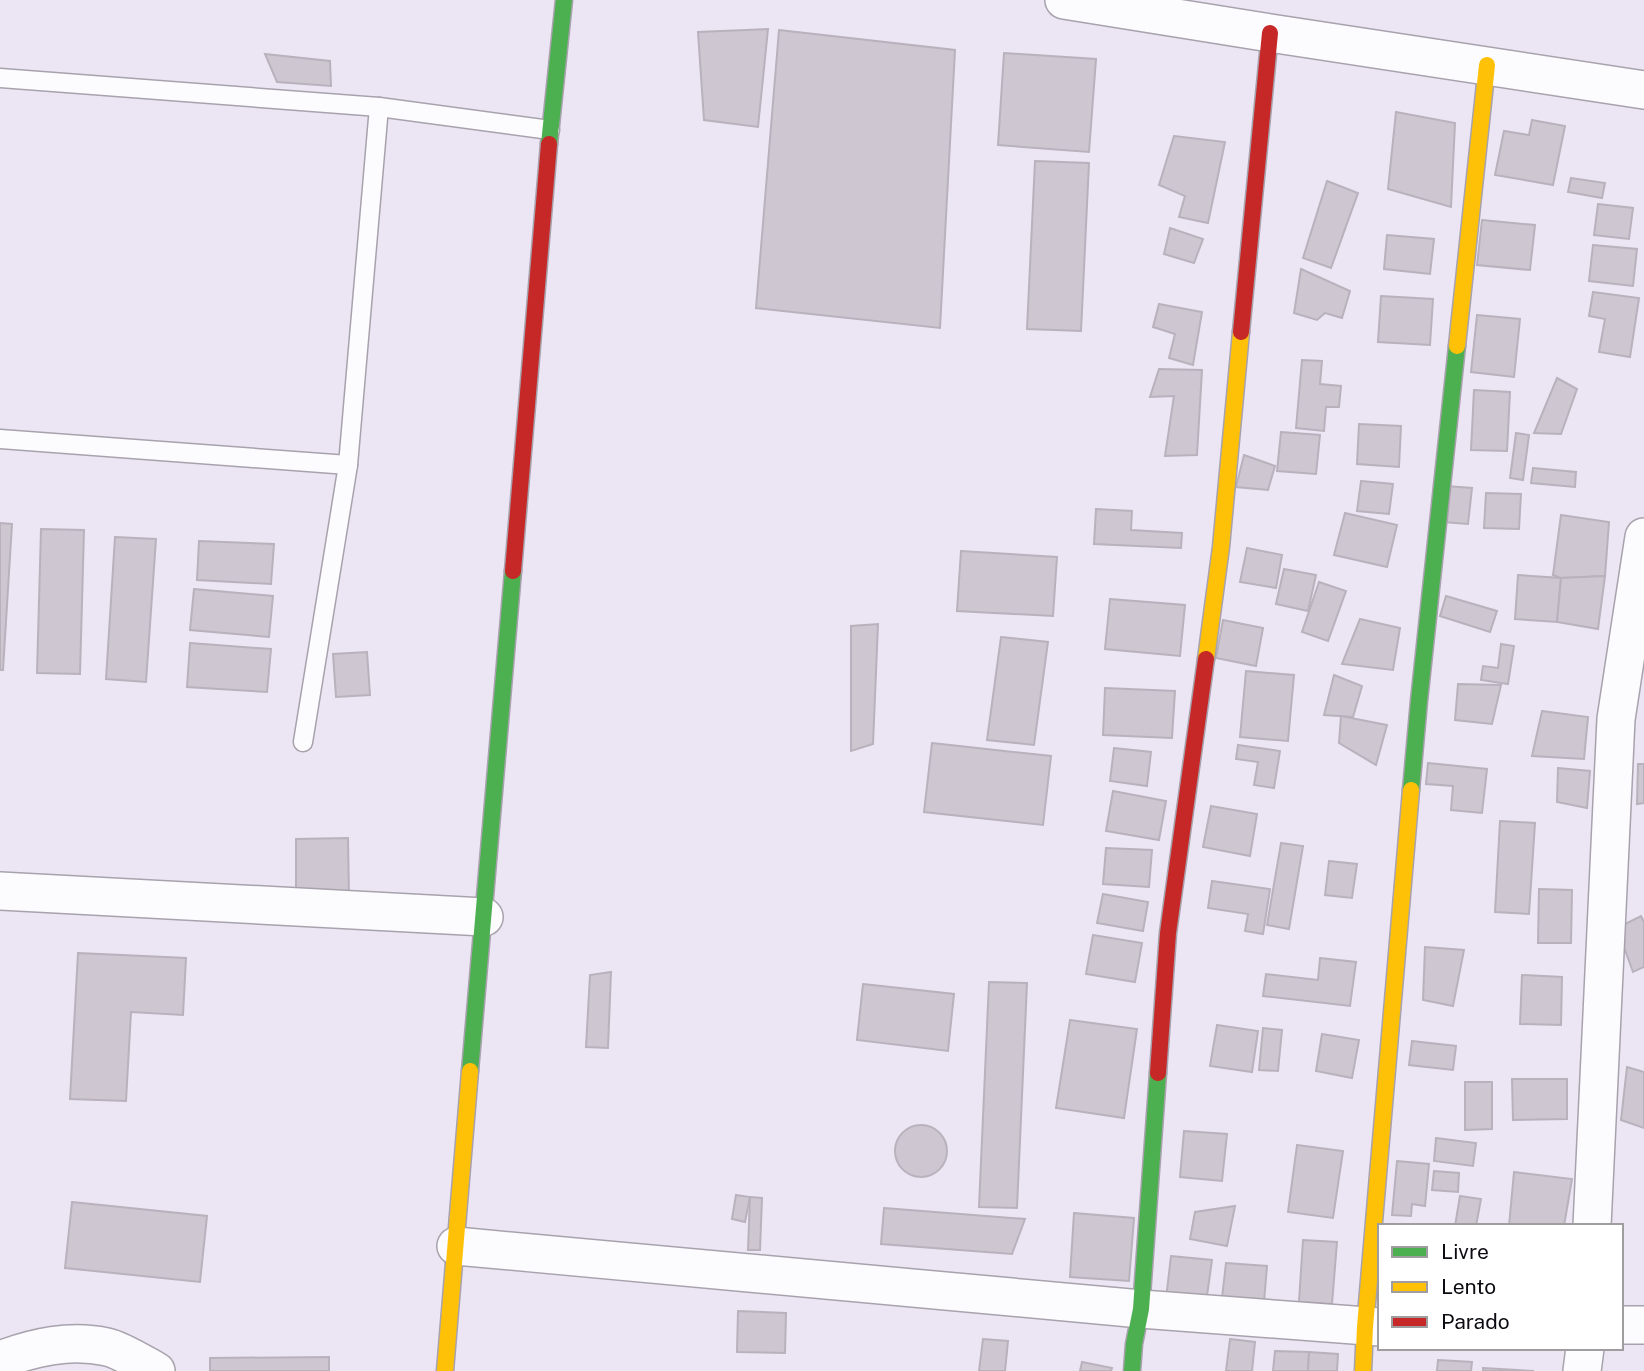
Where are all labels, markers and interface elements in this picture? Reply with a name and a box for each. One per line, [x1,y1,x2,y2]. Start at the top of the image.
legend [1378,1224,1623,1350]
text: Livre [1441,1239,1489,1264]
text: Lento [1441,1274,1496,1299]
text: Parado [1441,1309,1510,1334]

